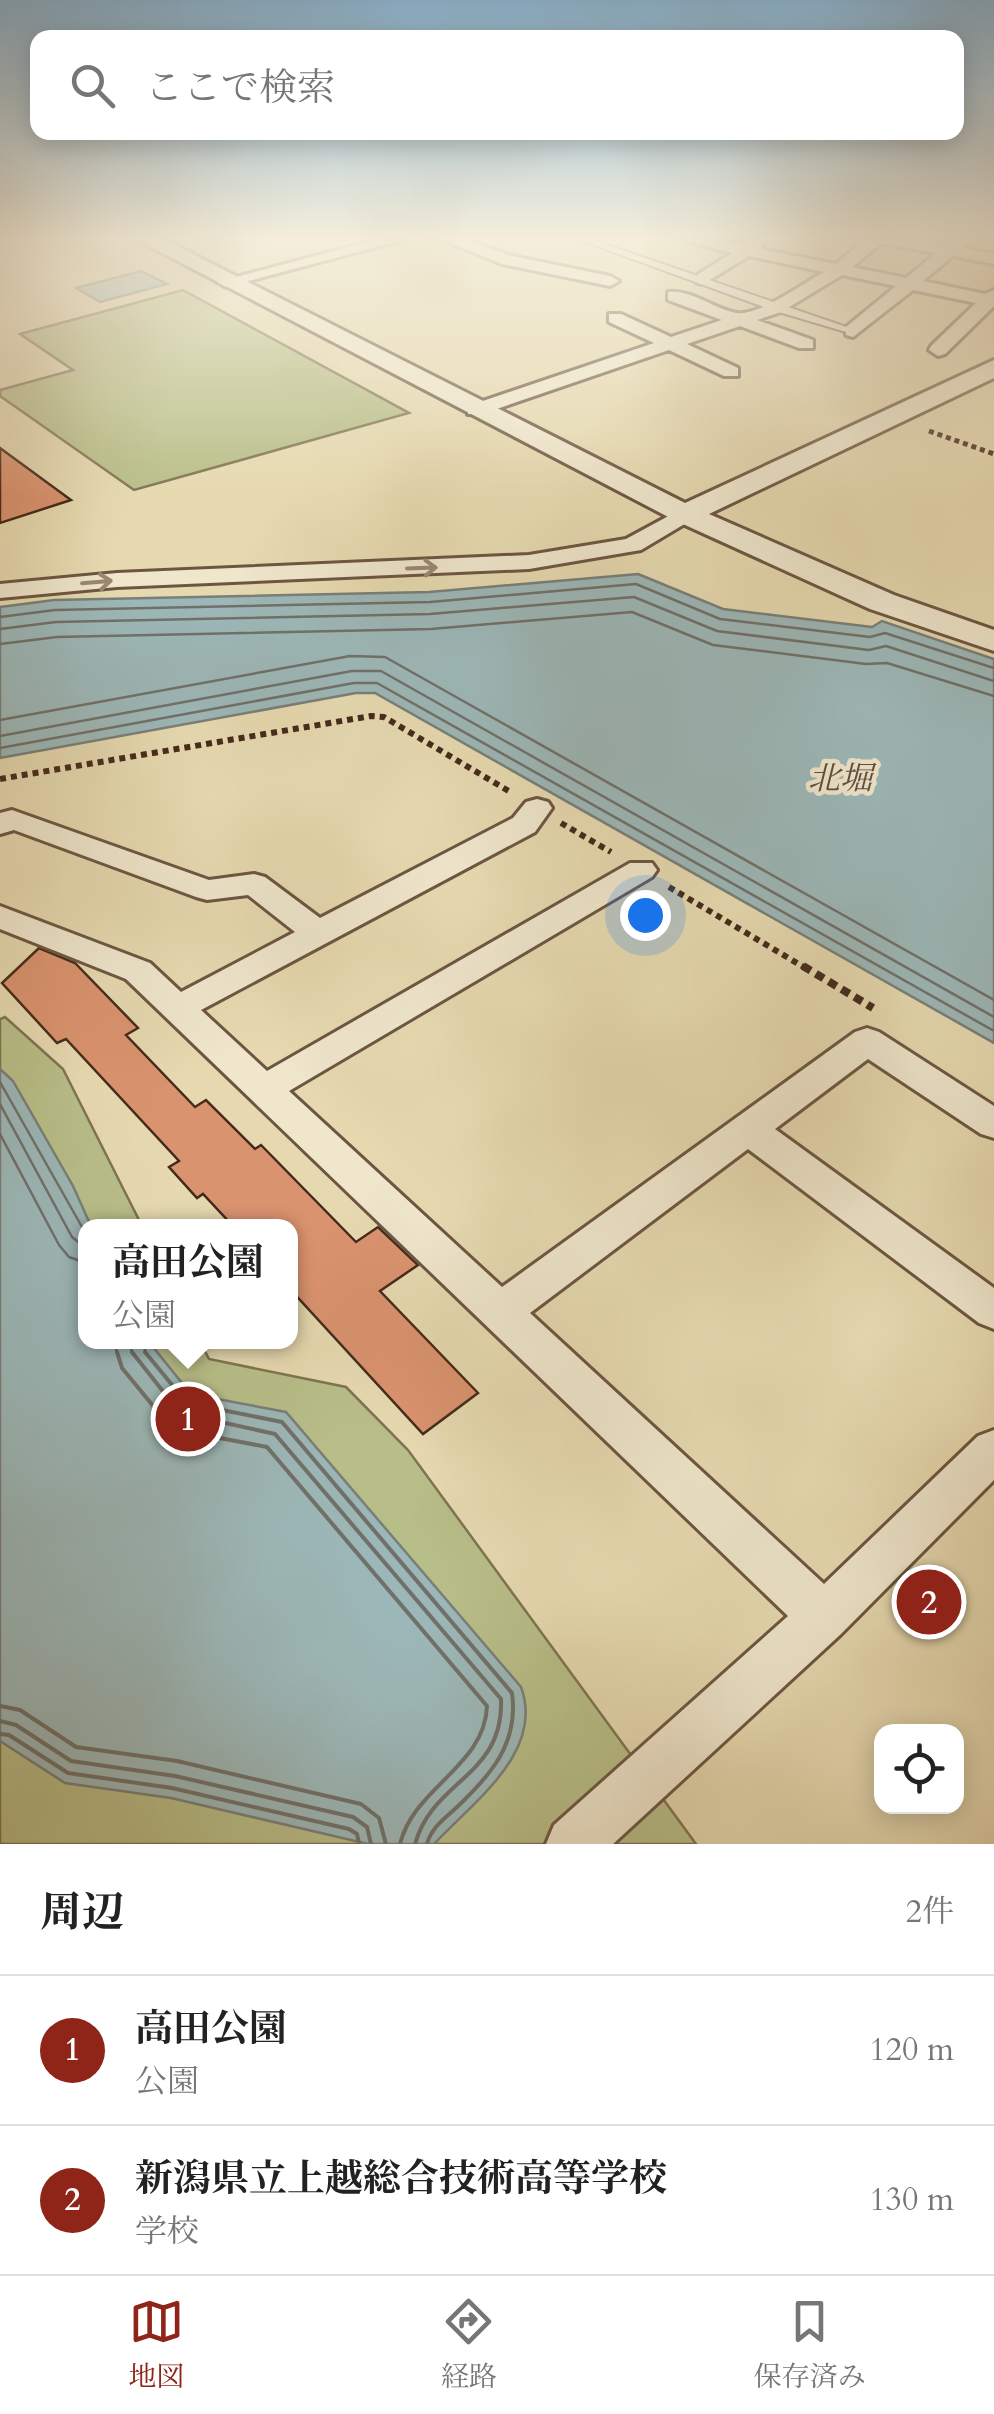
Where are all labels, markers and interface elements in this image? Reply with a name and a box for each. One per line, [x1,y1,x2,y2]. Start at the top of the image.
search box [30,30,964,140]
icon: search [65,58,120,113]
text: ここで検索 [145,62,335,114]
one-way arrow [405,558,437,577]
one-way arrow [80,572,113,591]
water label: 北堀 [808,757,877,801]
your location [620,890,671,941]
popup [78,1219,298,1349]
text: 高田公園 [112,1237,264,1289]
text: 公園 [112,1294,176,1338]
pin: 1 [156,1382,220,1456]
pin: 2 [896,1564,962,1640]
map controls [874,1724,964,1814]
button: locate [874,1724,964,1814]
text: 周辺 [40,1884,124,1941]
text: 2件 [906,1890,954,1934]
text: 高田公園 [135,2003,287,2055]
text: 1 [64,2028,81,2072]
text: 120 m [869,2028,954,2072]
text: 公園 [135,2060,199,2104]
text: 新潟県立上越総合技術高等学校 [135,2153,667,2205]
text: 2 [64,2178,81,2222]
text: 130 m [869,2178,954,2222]
text: 学校 [135,2210,199,2254]
tab: 地図 [128,2294,184,2396]
tab: 経路 [441,2294,497,2396]
tab: 保存済み [754,2294,866,2396]

